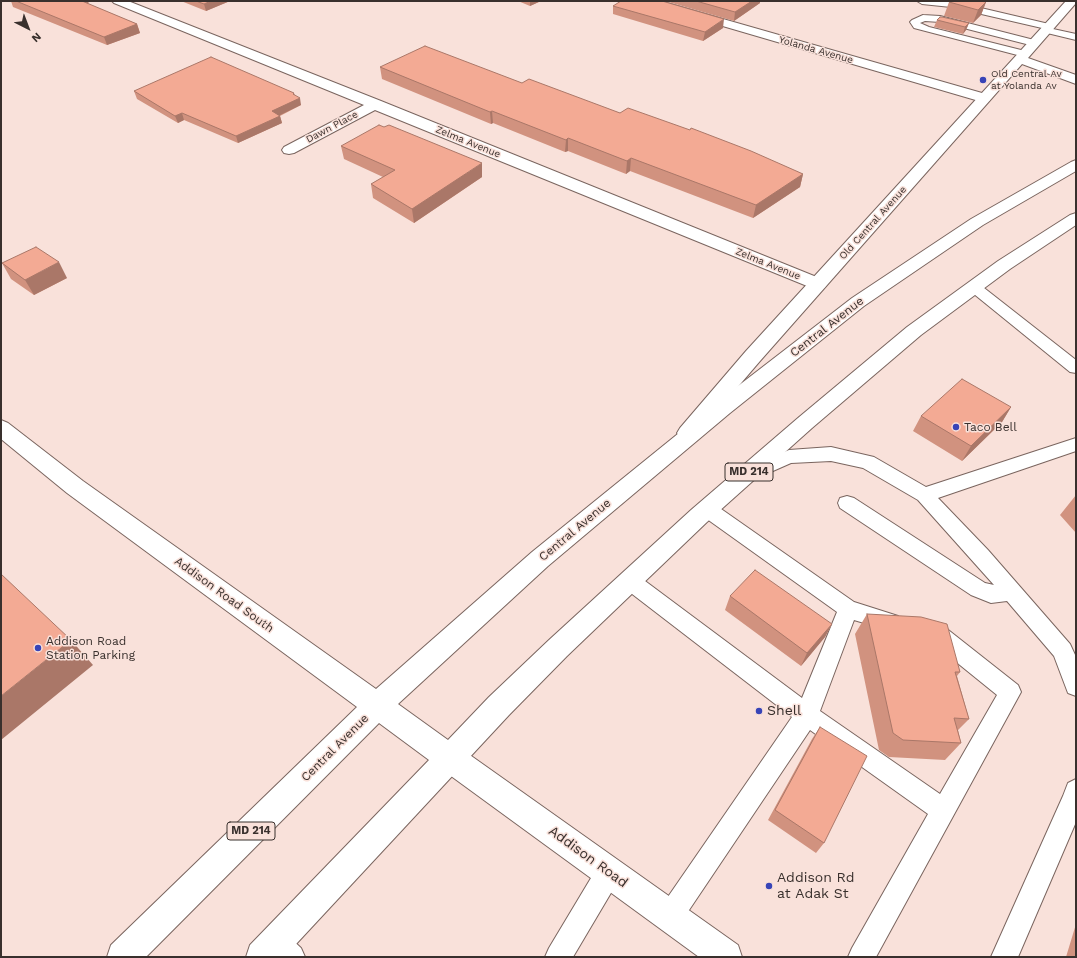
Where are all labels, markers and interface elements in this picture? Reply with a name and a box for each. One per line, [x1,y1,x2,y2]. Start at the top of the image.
north arrow [8,8,48,48]
text: N [29,30,44,45]
street label: Yolanda Avenue [778,34,854,66]
place label: Old Central Av at Yolanda Av [991,68,1062,92]
marker: Old Central Av at Yolanda Av [978,75,988,85]
street label: Dawn Place [304,108,360,146]
street label: Zelma Avenue [434,124,502,160]
street label: Old Central Avenue [837,184,909,262]
street label: Zelma Avenue [734,246,802,282]
street label: Central Avenue [787,294,867,360]
place label: Taco Bell [964,420,1017,434]
marker: Taco Bell [951,422,961,432]
road number: MD 214 [725,463,773,481]
street label: Central Avenue [536,496,614,564]
street label: Addison Road South [172,554,276,636]
place label: Addison Road Station Parking [46,634,135,662]
marker: Addison Road Station Parking [33,643,43,653]
place label: Shell [767,703,801,719]
marker: Shell [754,706,764,716]
street label: Central Avenue [298,711,372,785]
road number: MD 214 [227,822,275,840]
street label: Addison Road [545,823,631,891]
place label: Addison Rd at Adak St [777,870,854,902]
marker: Addison Rd at Adak St [764,881,774,891]

